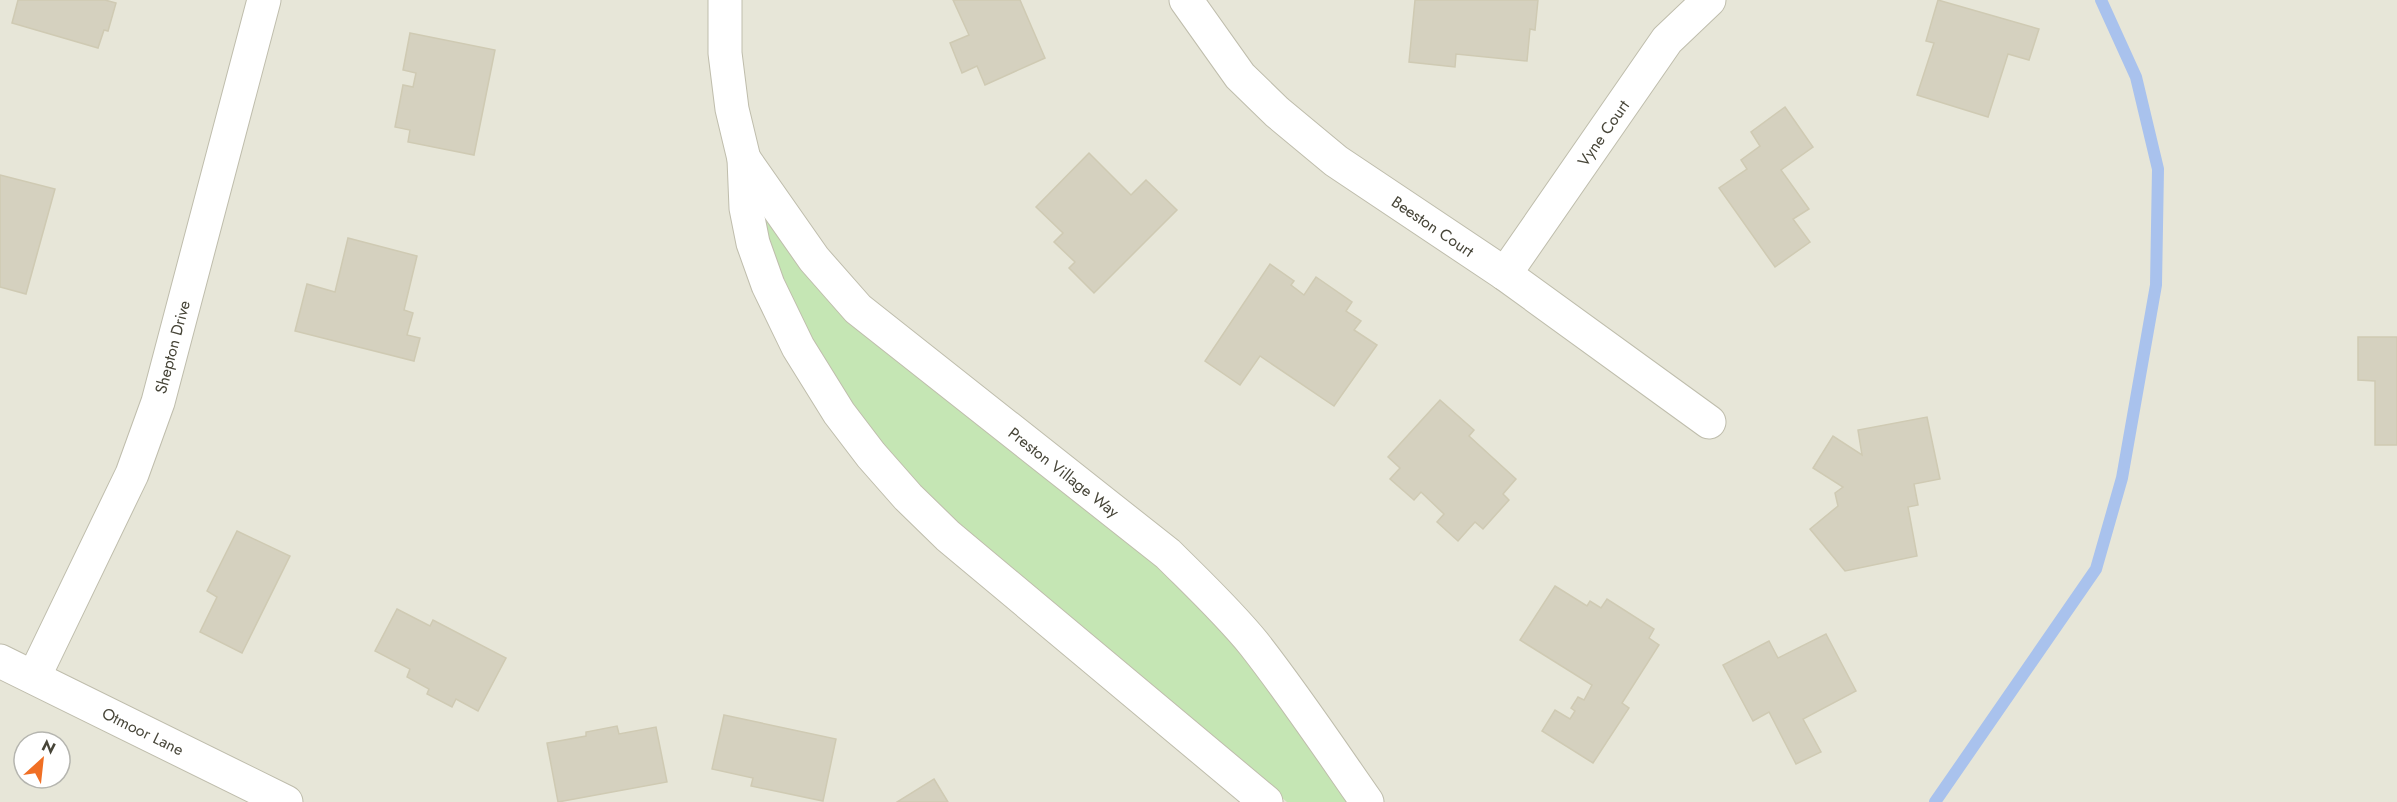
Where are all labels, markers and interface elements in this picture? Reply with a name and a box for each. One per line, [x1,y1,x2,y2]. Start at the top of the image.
street label: Vyne Court [1572,95,1635,171]
street label: Beeston Court [1387,190,1479,263]
street label: Shepton Drive [149,298,196,396]
street label: Preston Village Way [1003,422,1125,524]
street label: Otmoor Lane [98,702,187,761]
north arrow [12,730,72,790]
text: N [38,734,59,760]

